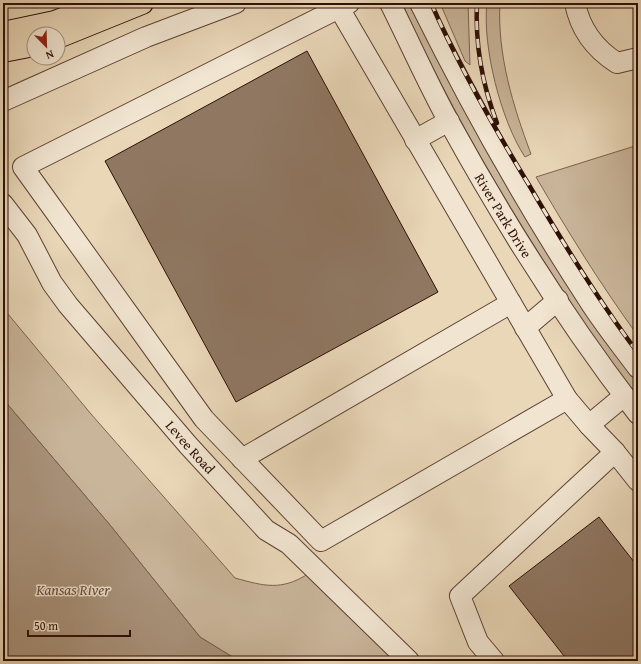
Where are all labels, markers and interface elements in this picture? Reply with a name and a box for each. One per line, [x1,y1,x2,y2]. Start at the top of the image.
north arrow [26,26,66,66]
text: N [43,46,56,64]
street label: River Park Drive [470,170,537,262]
street label: Levee Road [161,416,220,479]
water label: Kansas River [35,579,110,600]
scale bar [28,612,130,638]
text: 50 m [34,617,58,634]

